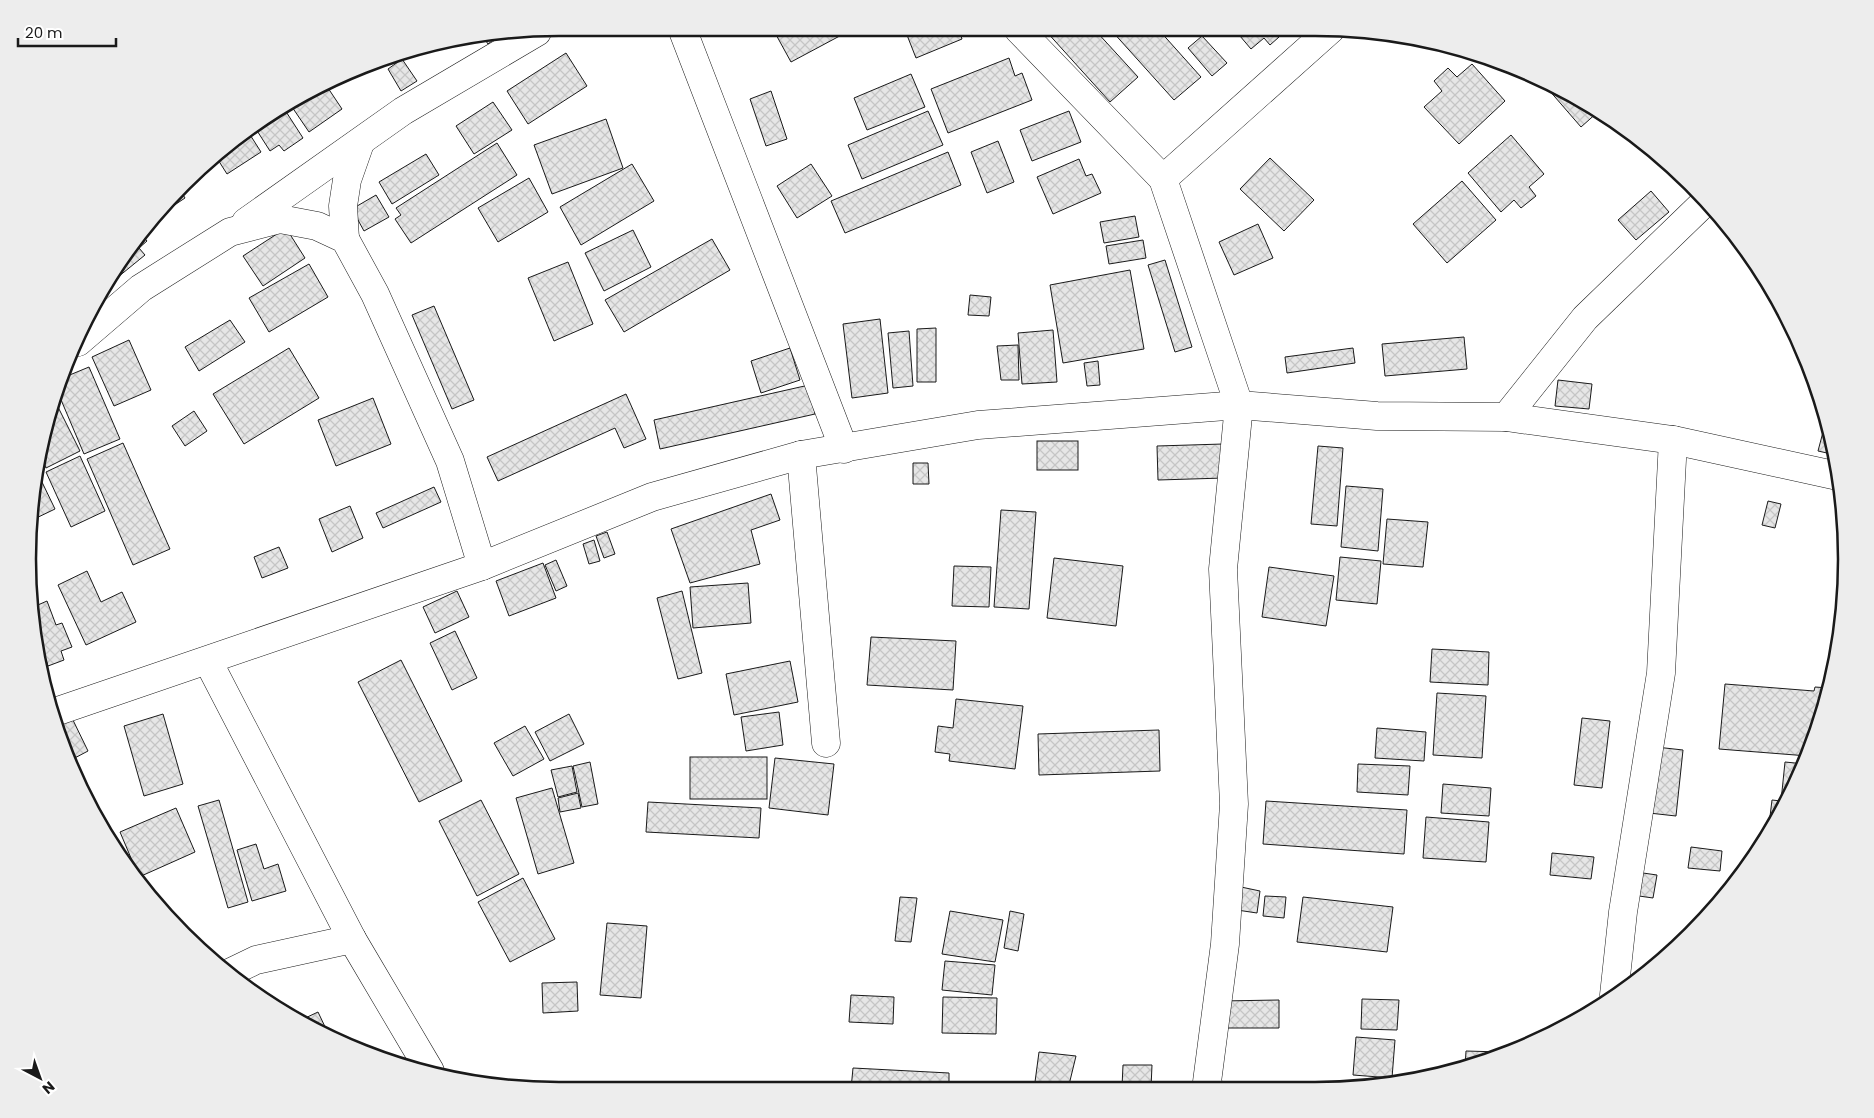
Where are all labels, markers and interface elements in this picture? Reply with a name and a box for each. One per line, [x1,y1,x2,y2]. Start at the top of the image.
scale bar [18,15,115,47]
text: 20 m [25,22,63,43]
north arrow [15,1053,65,1103]
text: N [38,1077,59,1099]

